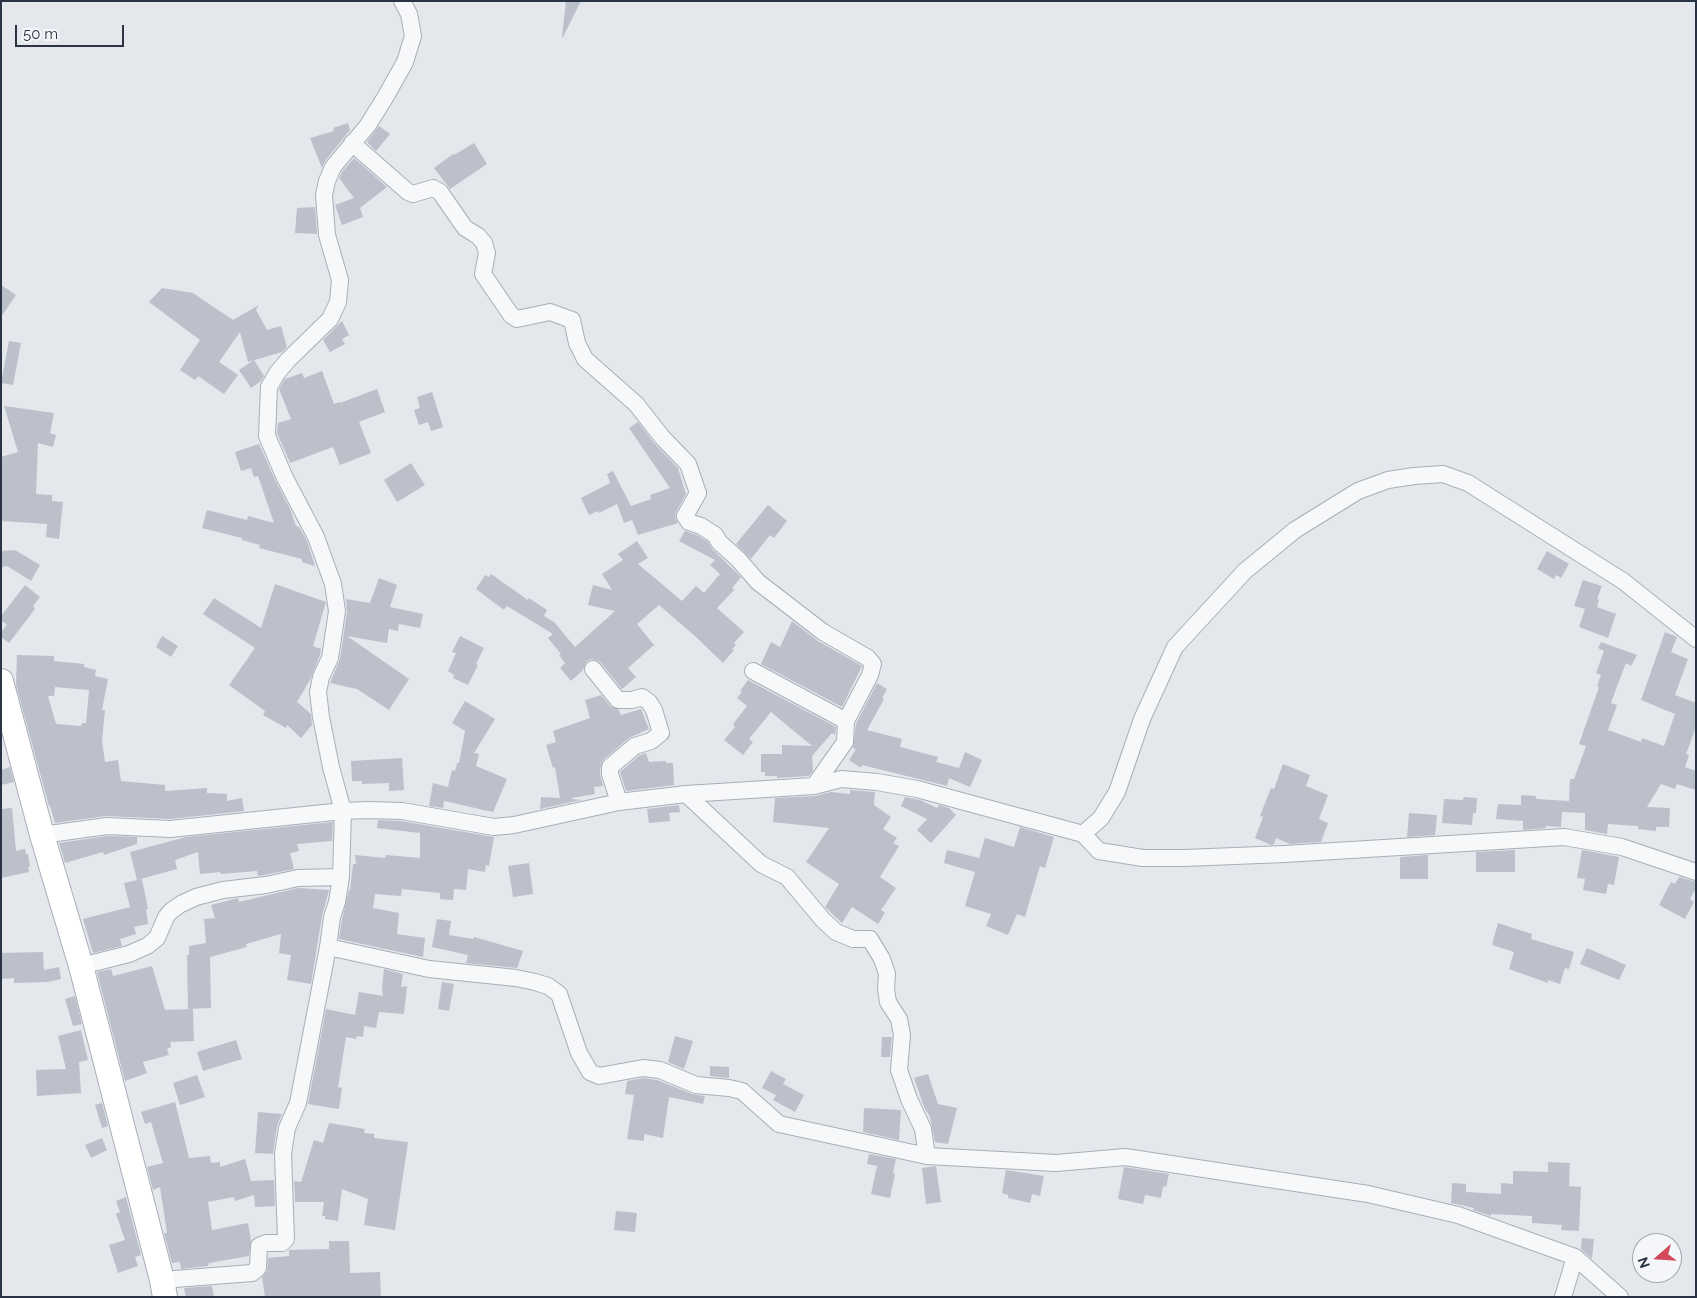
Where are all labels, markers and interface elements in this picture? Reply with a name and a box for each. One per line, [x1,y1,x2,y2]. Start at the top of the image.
scale bar [18,15,126,47]
text: 50 m [23,25,58,43]
north arrow [1632,1233,1682,1283]
text: N [1634,1255,1653,1270]

